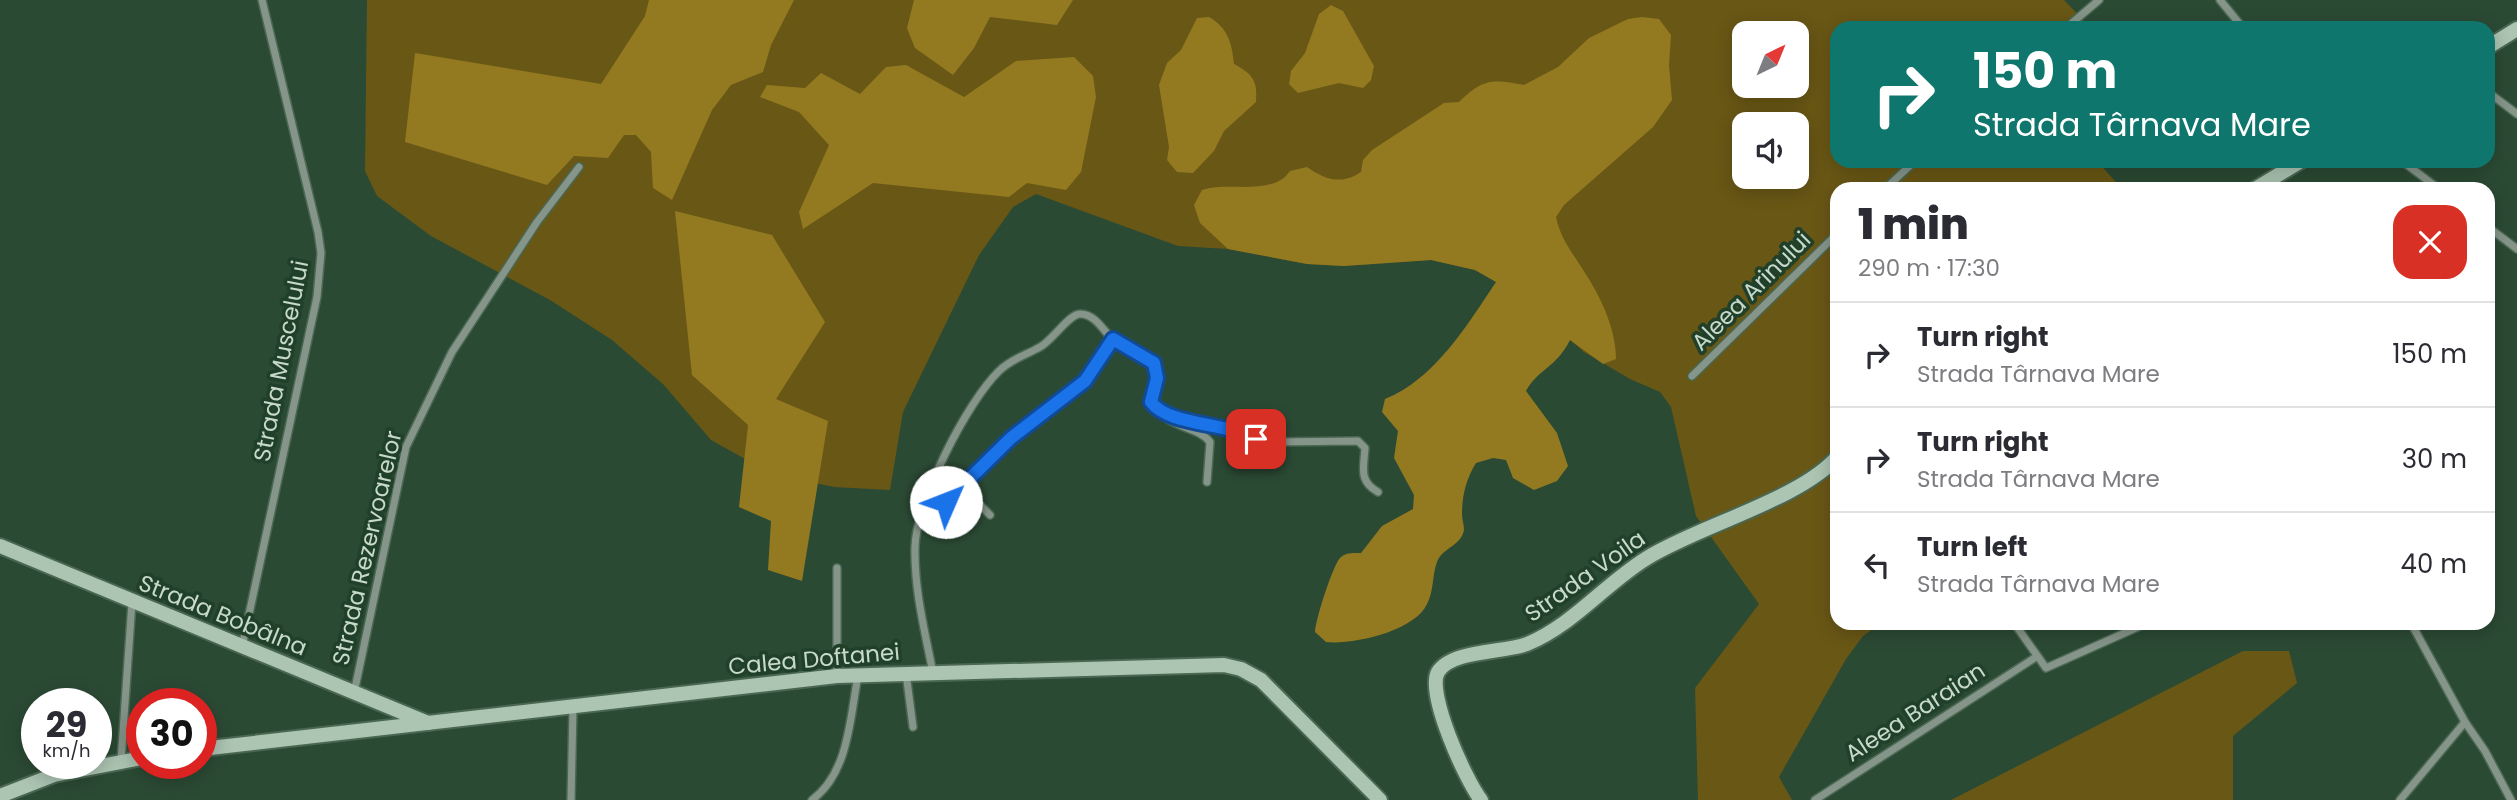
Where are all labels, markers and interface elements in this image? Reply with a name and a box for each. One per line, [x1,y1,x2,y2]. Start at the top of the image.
north arrow [1732,21,1810,98]
map controls [1732,21,1809,189]
text: 150 m [1973,37,2118,105]
icon: right [1858,49,1949,140]
text: Strada Târnava Mare [1973,102,2311,147]
button: sound [1732,112,1809,189]
text: 1 min [1858,195,1969,254]
button: close [2393,205,2467,279]
street label: Aleea Arinului [1684,224,1818,358]
text: 290 m · 17:30 [1858,252,2000,284]
street label: Strada Muscelului [246,258,316,464]
text: Turn right [1917,319,2049,355]
icon: right [1858,336,1896,374]
text: 150 m [2392,336,2467,372]
text: Strada Târnava Mare [1917,358,2160,390]
pin [1226,409,1286,469]
icon: arrive [1237,420,1275,458]
text: Turn right [1917,424,2049,460]
street label: Strada Rezervoarelor [324,428,410,668]
icon: right [1858,441,1896,479]
text: 30 m [2402,441,2467,477]
text: Strada Târnava Mare [1917,463,2160,495]
position arrow [909,465,983,539]
street label: Strada Voila [1518,523,1652,629]
text: Turn left [1917,529,2028,565]
icon: left [1858,546,1896,584]
text: 40 m [2401,546,2467,582]
street label: Strada Bobâlna [134,567,312,663]
text: Strada Târnava Mare [1917,568,2160,600]
street label: Calea Doftanei [727,636,901,682]
street label: Aleea Baraian [1839,655,1991,769]
speed limit sign: 30 [126,688,217,779]
text: 29 [46,700,87,749]
text: km/h [43,738,90,763]

